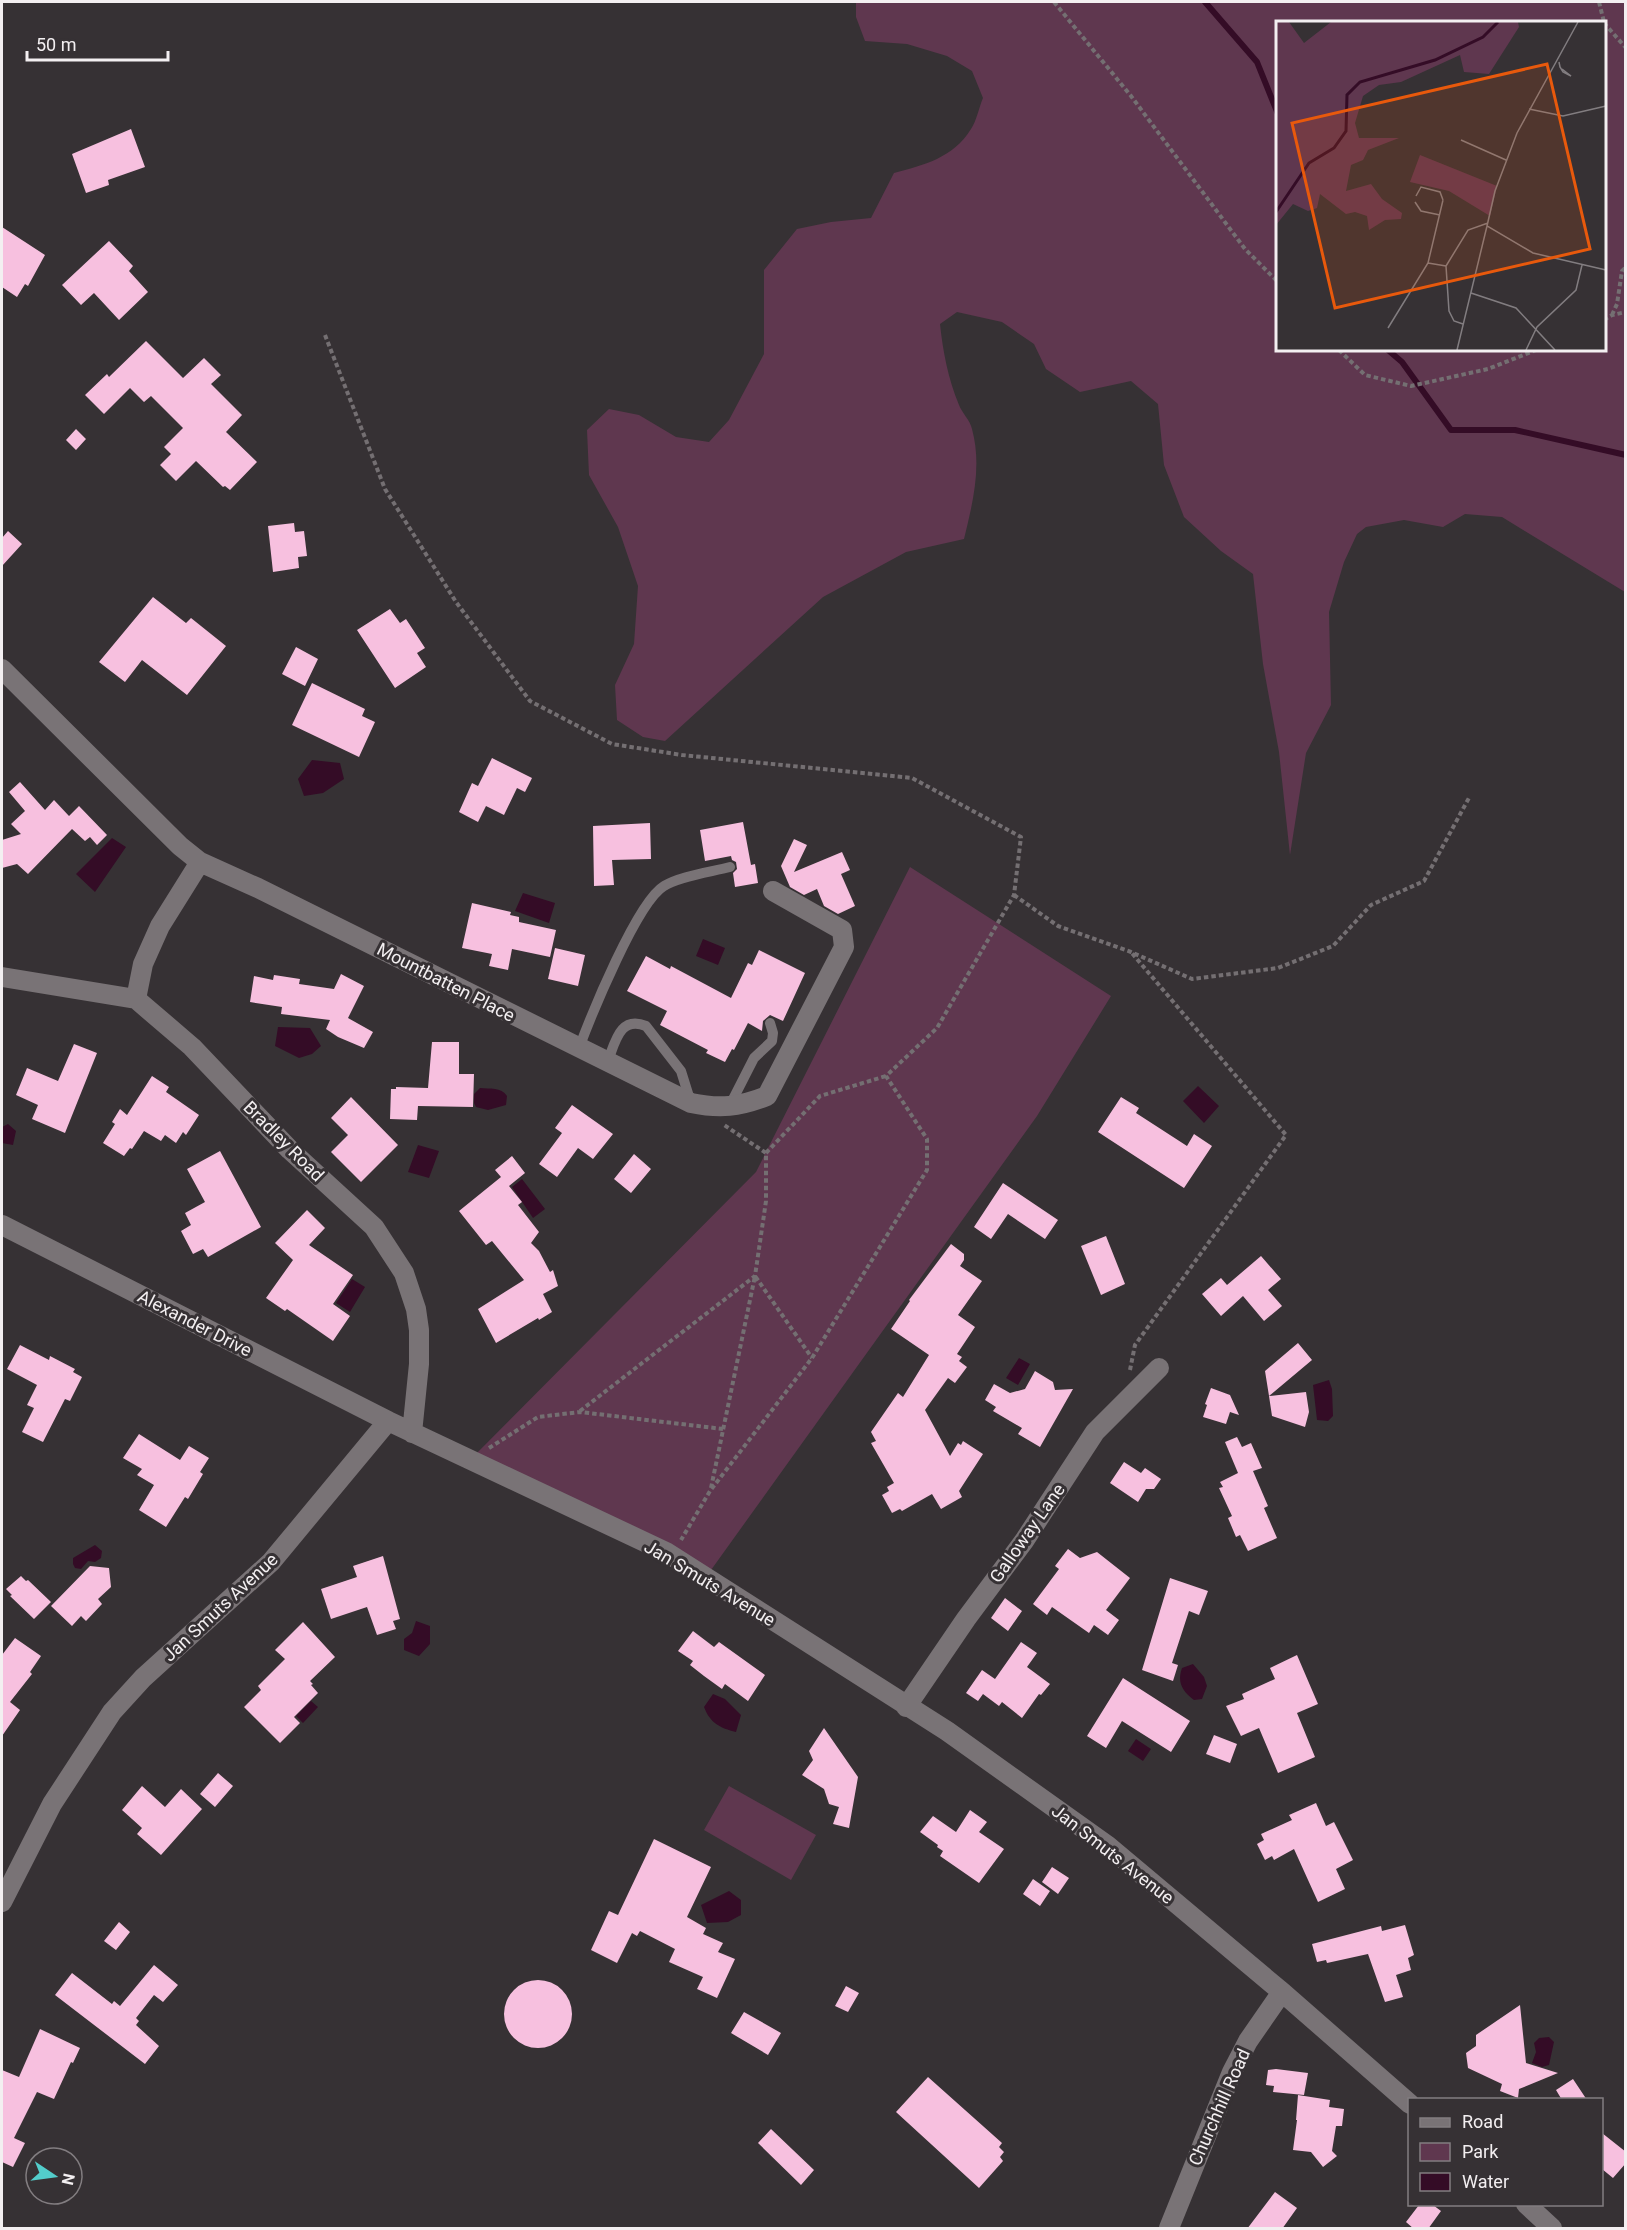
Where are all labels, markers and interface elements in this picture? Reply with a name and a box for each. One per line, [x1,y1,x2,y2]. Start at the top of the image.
inset map [1276,21,1606,351]
scale bar [27,24,168,62]
text: 50 m [36,34,76,55]
street label: Mountbatten Place [374,938,518,1026]
street label: Bradley Road [239,1096,329,1186]
street label: Alexander Drive [135,1285,255,1361]
street label: Galloway Lane [985,1479,1069,1587]
street label: Jan Smuts Avenue [641,1536,779,1630]
street label: Jan Smuts Avenue [158,1549,282,1665]
street label: Jan Smuts Avenue [1048,1800,1178,1908]
street label: Churchhill Road [1184,2045,1254,2169]
legend [1408,2098,1603,2206]
text: Road [1462,2111,1503,2132]
text: Park [1462,2141,1499,2162]
north arrow [24,2146,84,2206]
text: Water [1462,2171,1509,2192]
text: N [58,2172,79,2187]

